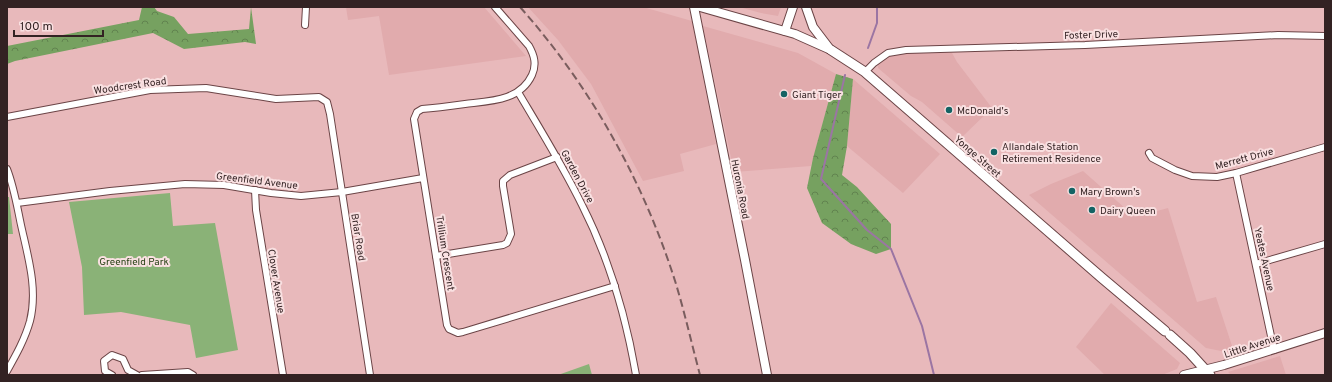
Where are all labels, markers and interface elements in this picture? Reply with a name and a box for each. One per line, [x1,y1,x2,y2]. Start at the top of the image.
scale bar [14,12,103,38]
text: 100 m [20,19,53,35]
street label: Foster Drive [1064,28,1118,43]
street label: Woodcrest Road [93,75,167,98]
marker: Giant Tiger [779,89,789,99]
place label: Giant Tiger [792,89,841,102]
marker: McDonald's [944,105,954,115]
place label: McDonald's [957,105,1009,118]
street label: Yonge Street [951,133,1003,181]
place label: Allandale Station Retirement Residence [1002,141,1101,166]
street label: Merrett Drive [1214,145,1275,173]
marker: Allandale Station Retirement Residence [989,147,999,157]
street label: Garden Drive [557,148,596,206]
street label: Huronia Road [727,158,752,220]
street label: Greenfield Avenue [215,170,298,193]
marker: Mary Brown's [1067,186,1077,196]
place label: Mary Brown's [1080,186,1140,199]
marker: Dairy Queen [1087,205,1097,215]
place label: Dairy Queen [1100,205,1156,218]
street label: Briar Road [347,213,368,262]
street label: Trillium Crescent [432,215,457,292]
street label: Yeates Avenue [1250,226,1277,292]
street label: Clover Avenue [264,248,287,314]
park label: Greenfield Park [99,256,169,269]
street label: Little Avenue [1223,331,1282,362]

